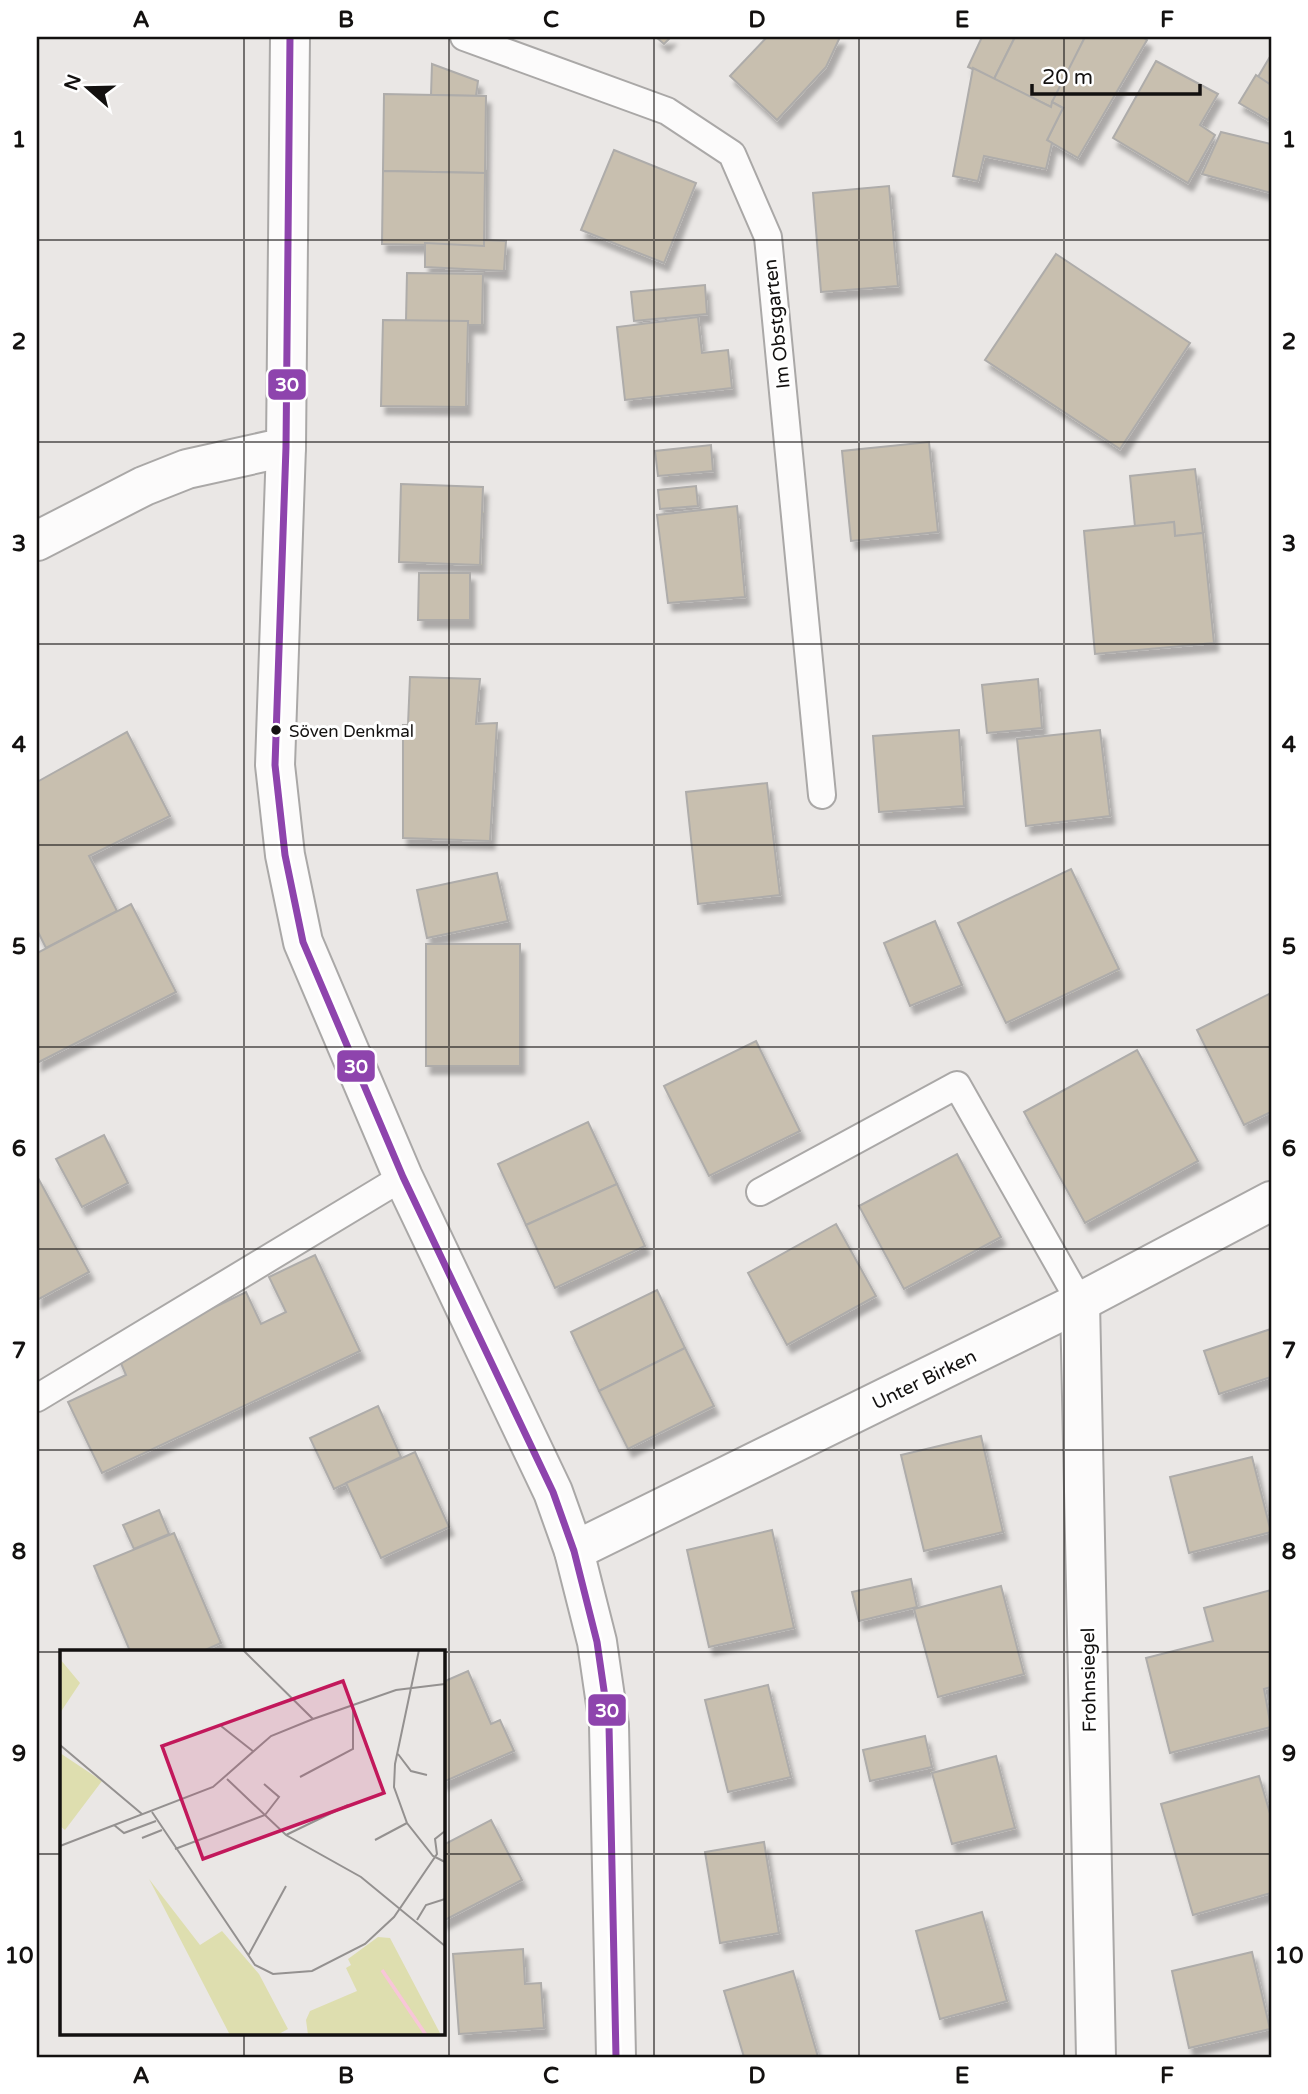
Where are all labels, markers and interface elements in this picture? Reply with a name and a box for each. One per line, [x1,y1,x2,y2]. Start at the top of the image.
text: A [132,6,150,34]
text: B [338,6,354,34]
text: C [543,6,559,34]
text: D [748,6,766,34]
text: E [955,6,969,34]
text: F [1160,6,1174,34]
north arrow [52,52,122,122]
scale bar [1032,52,1200,96]
text: 20 m [1042,65,1093,90]
text: N [60,72,86,93]
text: 1 [12,126,26,154]
text: 1 [1282,126,1296,154]
street label: Im Obstgarten [759,258,795,390]
text: 2 [12,328,26,356]
text: 2 [1282,328,1296,356]
line badge: 30 [267,368,307,401]
text: 30 [275,374,299,396]
text: 3 [12,530,26,558]
text: 3 [1282,530,1296,558]
place label: Söven Denkmal [289,721,414,742]
marker: Söven Denkmal [269,723,283,737]
text: 4 [12,731,27,759]
text: 4 [1282,731,1297,759]
text: 5 [12,933,26,961]
text: 5 [1282,933,1296,961]
line badge: 30 [336,1049,376,1083]
text: 30 [344,1056,368,1078]
text: 6 [12,1135,26,1163]
text: 6 [1282,1135,1296,1163]
text: 7 [12,1337,26,1365]
text: 7 [1282,1337,1296,1365]
street label: Unter Birken [869,1345,980,1415]
text: 8 [12,1538,26,1566]
text: 8 [1282,1538,1296,1566]
street label: Frohnsiegel [1077,1627,1101,1733]
inset map [60,1650,444,2035]
line badge: 30 [587,1693,627,1727]
text: 30 [595,1700,619,1722]
text: 9 [12,1740,26,1768]
text: 9 [1282,1740,1296,1768]
text: 10 [5,1942,33,1970]
text: 10 [1275,1942,1303,1970]
text: A [132,2062,150,2090]
text: B [338,2062,354,2090]
text: C [543,2062,559,2090]
text: D [748,2062,766,2090]
text: E [955,2062,969,2090]
text: F [1160,2062,1174,2090]

